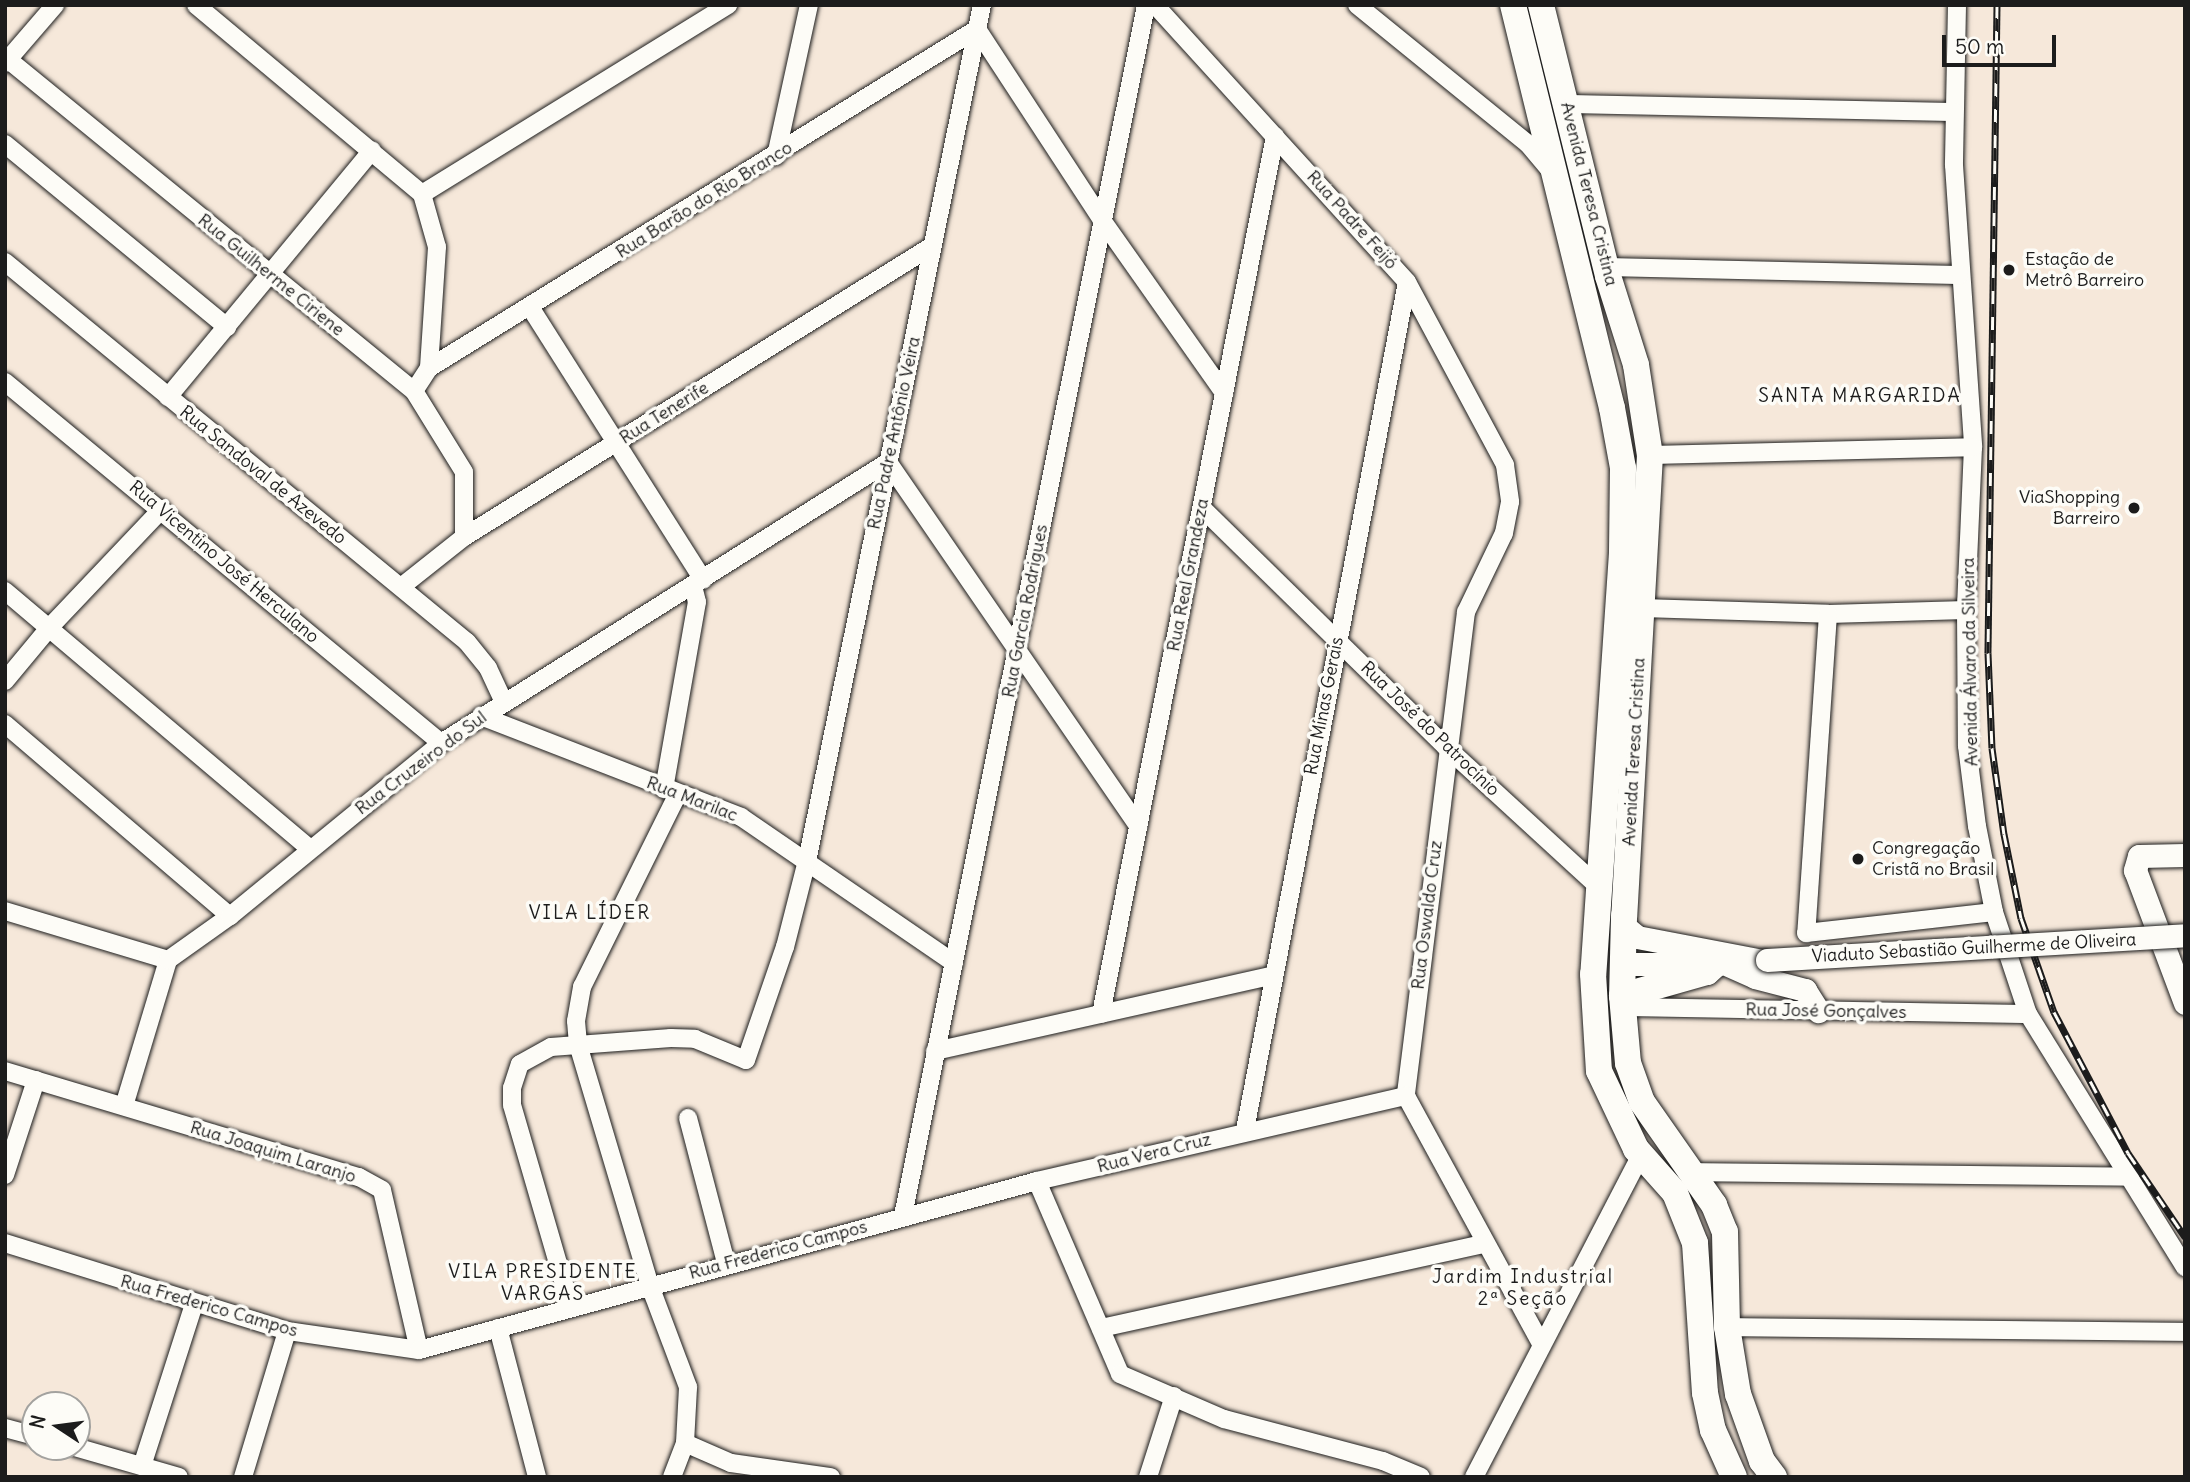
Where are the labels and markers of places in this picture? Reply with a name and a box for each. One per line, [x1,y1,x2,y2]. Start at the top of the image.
place label: Estação de Metrô Barreiro [2025,249,2144,292]
marker: Estação de Metrô Barreiro [1999,260,2019,280]
place label: ViaShopping Barreiro [2019,487,2120,530]
marker: ViaShopping Barreiro [2126,500,2142,516]
place label: Congregação Cristã no Brasil [1872,838,1994,880]
marker: Congregação Cristã no Brasil [1850,851,1866,867]

